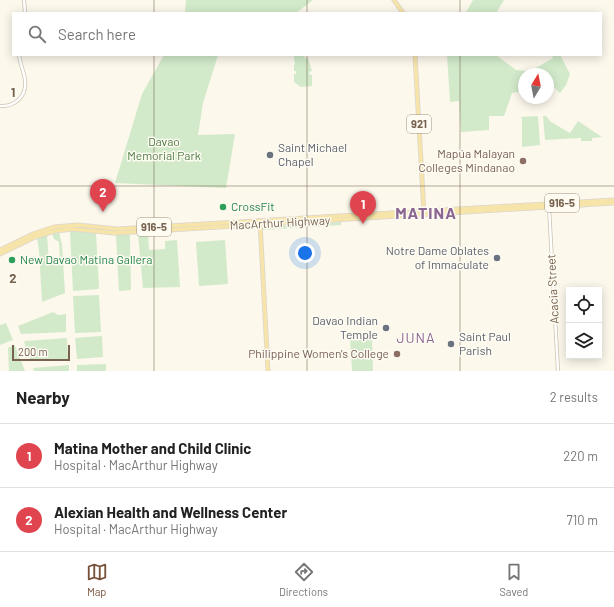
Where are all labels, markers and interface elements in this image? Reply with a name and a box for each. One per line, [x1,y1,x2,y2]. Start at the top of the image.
search box [12,12,602,56]
icon: search [26,23,48,45]
text: Search here [58,25,136,43]
north arrow [518,68,554,104]
text: 1 [11,84,15,100]
road number: 921 [407,115,431,133]
park label: Davao Memorial Park [127,134,201,162]
place label: Saint Michael Chapel [278,140,347,168]
place label: Mapúa Malayan Colleges Mindanao [419,146,515,174]
marker: Saint Michael Chapel [265,150,275,160]
marker: Mapúa Malayan Colleges Mindanao [518,156,528,166]
pin: 2 [90,179,116,212]
pin: 1 [350,191,376,224]
road number: 916-5 [545,194,579,212]
place label: CrossFit [231,199,275,213]
marker: CrossFit [218,202,228,212]
district label: MATINA [395,203,457,222]
street label: MacArthur Highway [229,212,331,232]
road number: 916-5 [137,218,171,236]
your location [295,243,315,263]
place label: Notre Dame Oblates of Immaculate [386,243,489,271]
place label: New Davao Matina Gallera [20,252,152,266]
marker: Notre Dame Oblates of Immaculate [492,253,502,263]
street label: Acacia Street [543,254,561,324]
marker: New Davao Matina Gallera [7,255,17,265]
text: 2 [9,270,17,286]
map controls [566,287,602,359]
button: locate [566,287,602,323]
place label: Davao Indian Temple [312,313,378,341]
marker: Davao Indian Temple [381,323,391,333]
button: layers [566,323,602,359]
district label: JUNA [396,329,436,346]
place label: Saint Paul Parish [459,329,511,357]
marker: Saint Paul Parish [446,339,456,349]
scale bar [12,343,70,362]
text: 200 m [18,345,48,358]
place label: Philippine Women's College [248,346,389,360]
marker: Philippine Women's College [392,349,402,359]
text: Nearby [16,387,70,407]
text: 2 results [550,389,598,405]
text: Matina Mother and Child Clinic [54,439,251,457]
text: 1 [27,448,31,464]
text: 220 m [563,448,598,464]
text: Hospital · MacArthur Highway [54,457,218,473]
text: Alexian Health and Wellness Center [54,503,287,521]
text: 2 [25,512,33,528]
text: 710 m [567,512,598,528]
text: Hospital · MacArthur Highway [54,521,218,537]
tab: Map [86,561,108,598]
tab: Directions [279,561,328,598]
tab: Saved [499,561,528,598]

